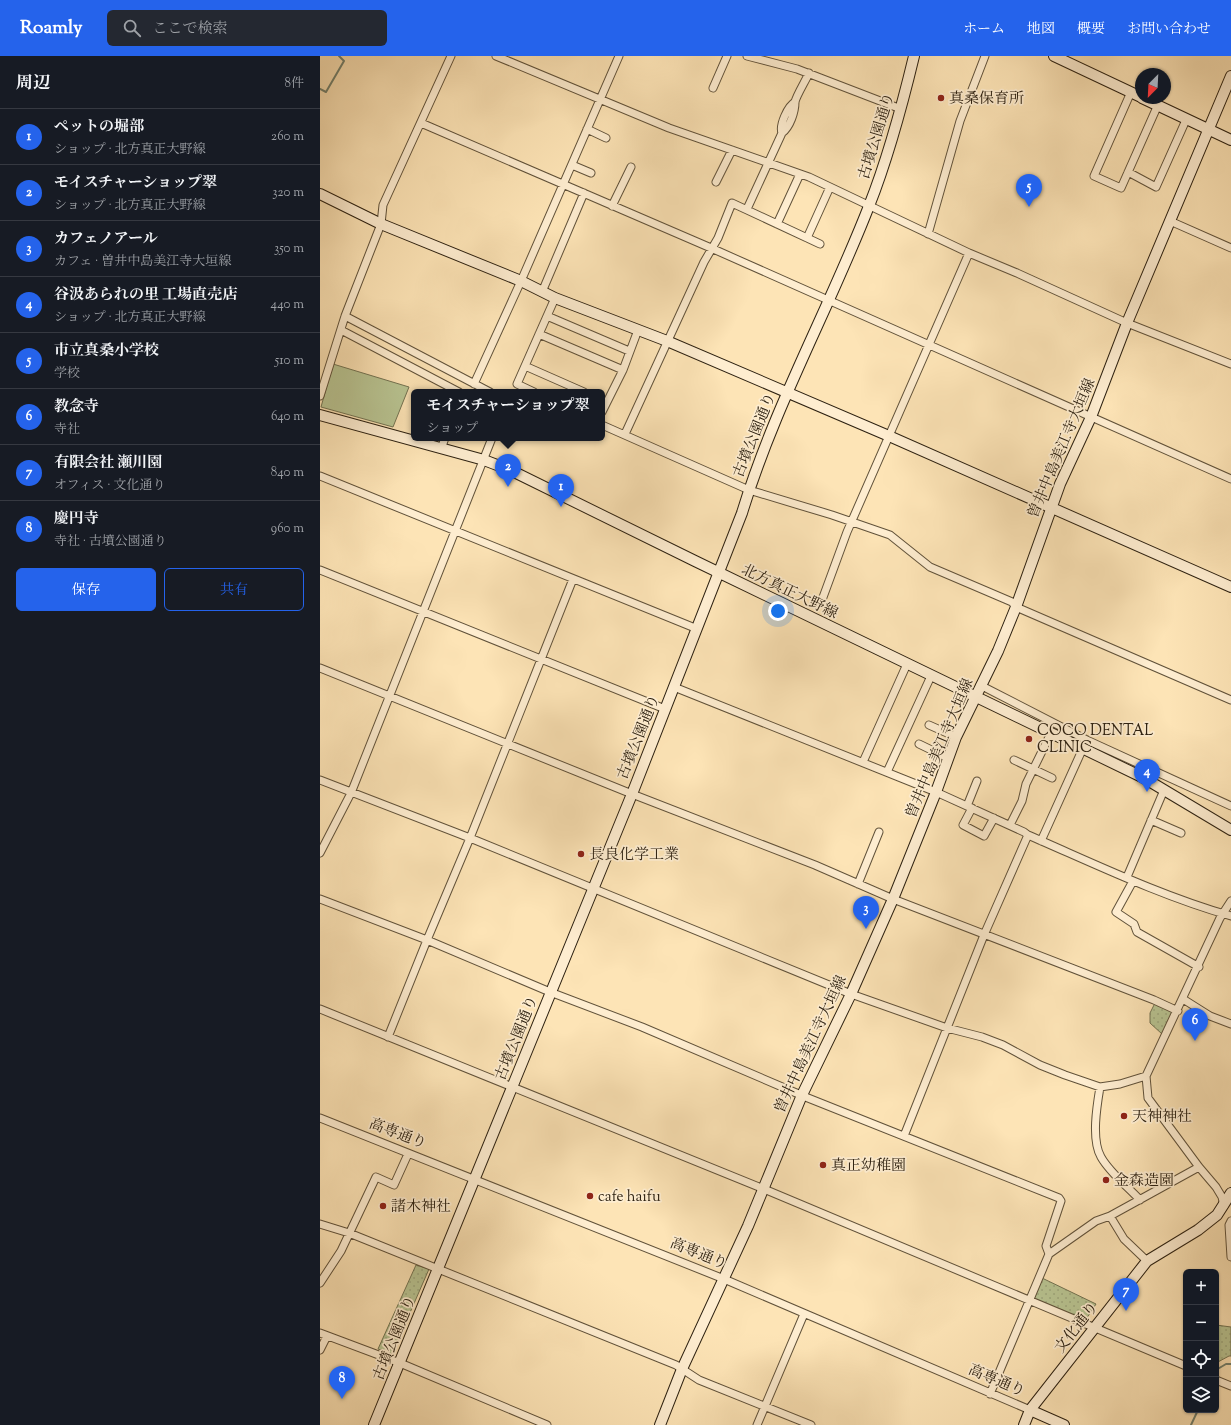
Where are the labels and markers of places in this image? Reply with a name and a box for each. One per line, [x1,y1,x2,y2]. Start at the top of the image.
place label: 真桑保育所 [949,89,1024,110]
marker: 真桑保育所 [936,93,946,103]
pin: 5 [1016,174,1042,207]
pin: 2 [495,454,521,487]
pin: 1 [548,474,574,507]
place label: COCO DENTAL CLINIC [1037,721,1153,759]
marker: COCO DENTAL CLINIC [1024,734,1034,744]
pin: 4 [1134,759,1160,792]
place label: 長良化学工業 [589,845,679,866]
marker: 長良化学工業 [576,849,586,859]
pin: 3 [853,896,879,929]
pin: 6 [1182,1008,1208,1041]
place label: 天神神社 [1132,1107,1192,1128]
marker: 天神神社 [1119,1111,1129,1121]
place label: 真正幼稚園 [831,1156,906,1177]
marker: 真正幼稚園 [818,1160,828,1170]
place label: 金森造園 [1114,1171,1174,1192]
marker: 金森造園 [1101,1175,1111,1185]
place label: cafe haifu [598,1187,661,1208]
marker: cafe haifu [585,1191,595,1201]
place label: 諸木神社 [391,1197,451,1218]
marker: 諸木神社 [378,1201,388,1211]
pin: 7 [1113,1278,1139,1311]
pin: 8 [329,1366,355,1399]

